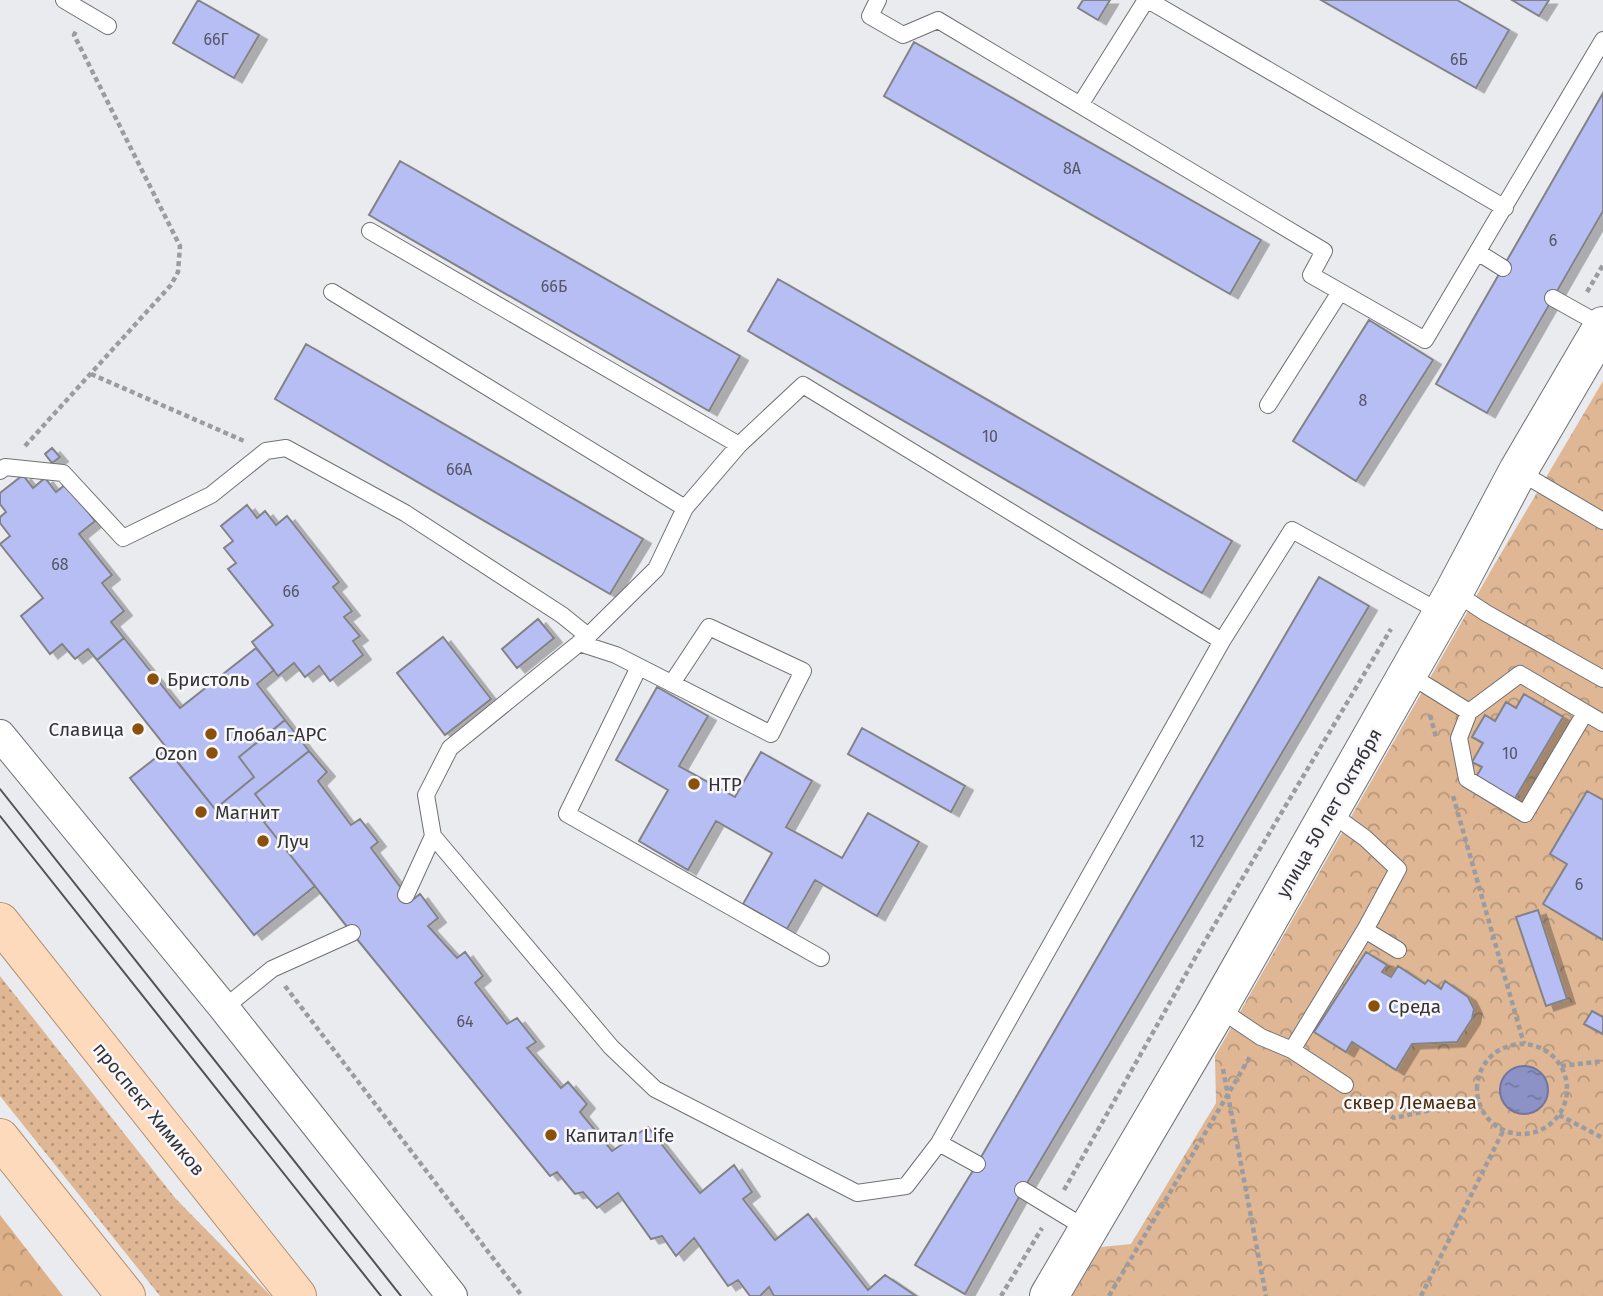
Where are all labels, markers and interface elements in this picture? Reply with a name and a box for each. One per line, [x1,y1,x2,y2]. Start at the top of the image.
house number: 66Г [203,30,229,49]
house number: 6Б [1450,50,1468,69]
house number: 8А [1063,159,1082,178]
house number: 6 [1549,231,1557,250]
house number: 66Б [541,277,567,296]
house number: 8 [1359,391,1368,410]
house number: 10 [982,427,998,446]
house number: 66А [446,460,473,479]
house number: 68 [51,555,69,574]
house number: 66 [282,582,300,601]
place label: Бристоль [167,668,250,691]
marker: Бристоль [145,671,161,687]
place label: Славица [49,718,124,741]
marker: Славица [130,721,146,737]
place label: Глобал-АРС [225,723,327,746]
street label: улица 50 лет Октября [1271,724,1387,902]
marker: Глобал-АРС [203,726,219,742]
place label: Ozon [155,742,198,765]
house number: 10 [1502,744,1518,763]
marker: Ozon [204,745,220,761]
place label: НТР [708,773,742,796]
marker: НТР [686,776,702,792]
place label: Магнит [215,801,280,824]
marker: Магнит [193,804,209,820]
place label: Луч [277,830,309,853]
house number: 12 [1190,832,1204,851]
marker: Луч [255,833,271,849]
house number: 6 [1575,875,1583,894]
place label: Среда [1388,995,1441,1018]
marker: Среда [1366,998,1382,1014]
house number: 64 [456,1012,474,1031]
street label: проспект Химиков [88,1038,210,1180]
park label: сквер Лемаева [1343,1091,1477,1114]
place label: Капитал Life [565,1124,674,1147]
marker: Капитал Life [543,1127,559,1143]

